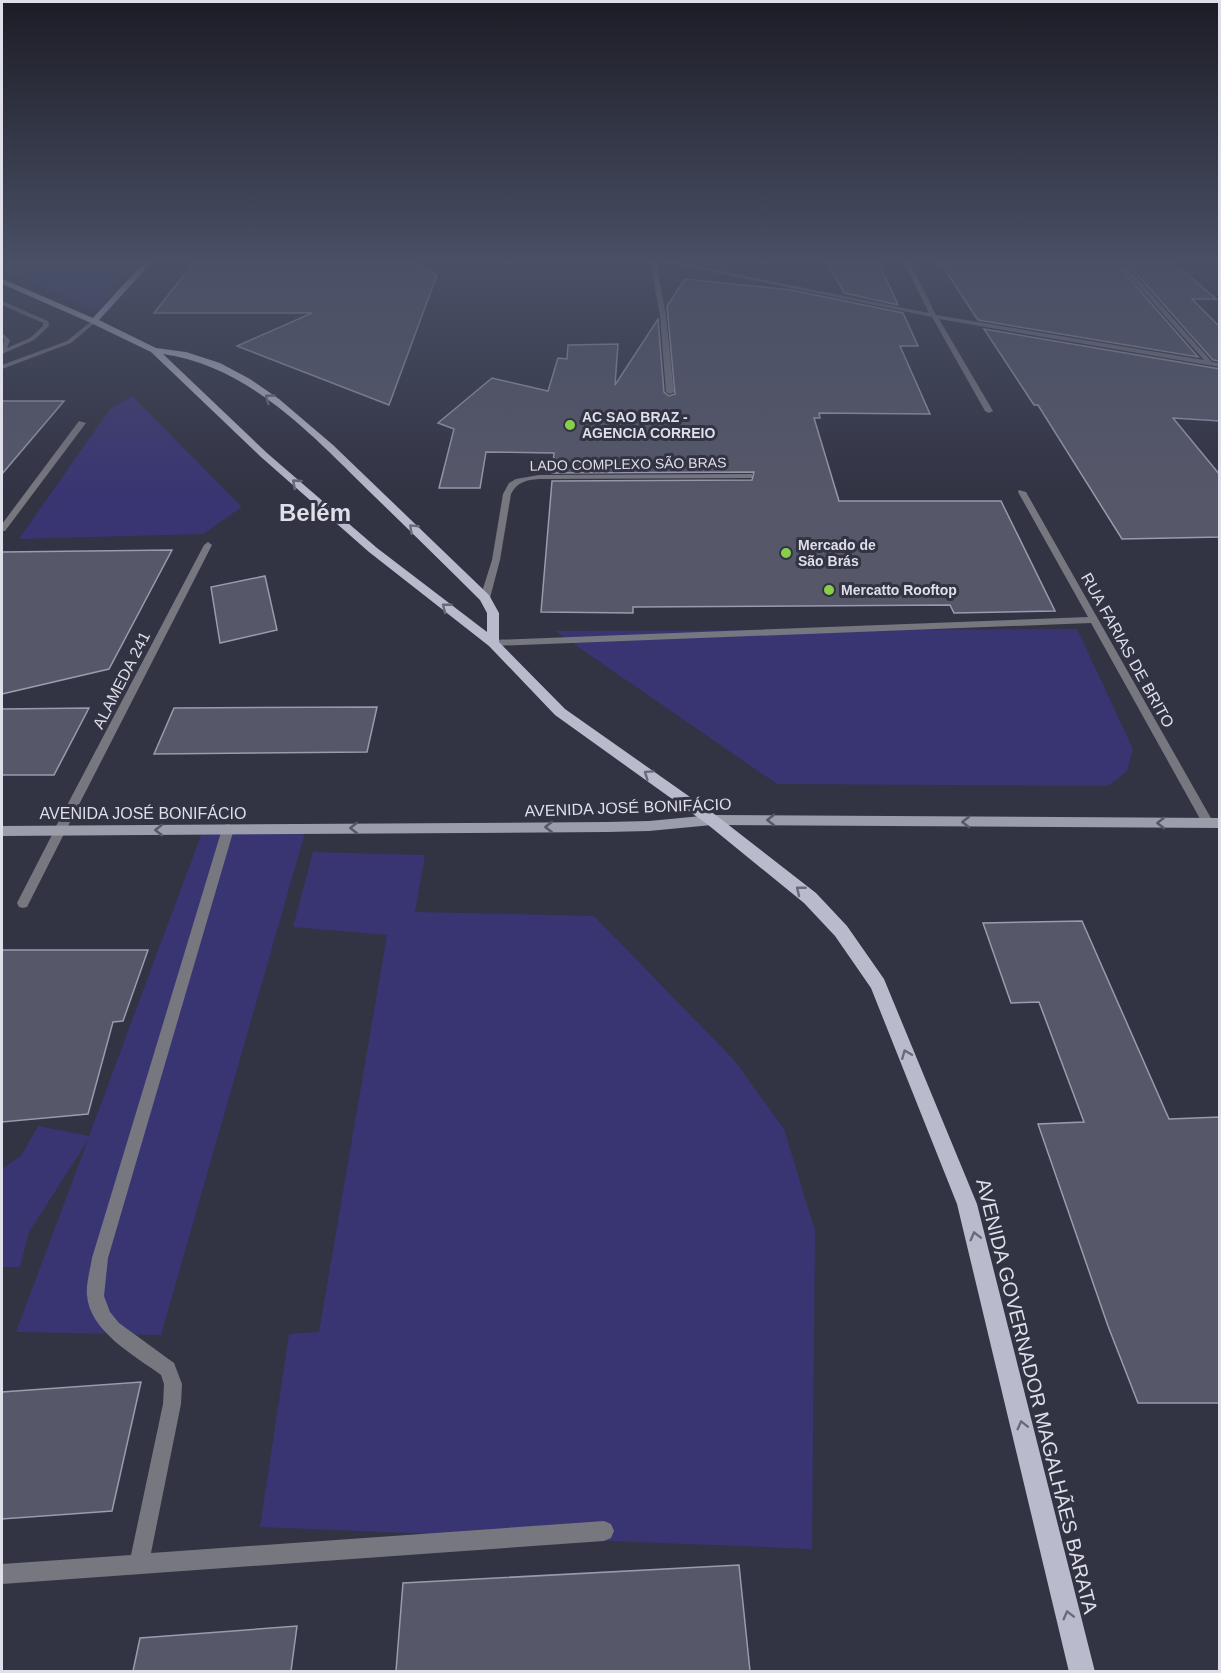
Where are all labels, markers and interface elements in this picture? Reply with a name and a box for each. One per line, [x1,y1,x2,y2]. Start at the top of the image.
one-way arrow [265,394,276,405]
place label: AC SAO BRAZ - AGENCIA CORREIO [582,409,715,441]
marker: AC SAO BRAZ - AGENCIA CORREIO [563,418,577,432]
street label: LADO COMPLEXO SÃO BRAS [529,454,727,474]
one-way arrow [292,479,303,490]
district label: Belém [279,499,351,526]
one-way arrow [410,525,421,536]
place label: Mercado de São Brás [798,537,876,569]
marker: Mercado de São Brás [779,546,793,560]
street label: RUA FARIAS DE BRITO [1078,570,1177,730]
place label: Mercatto Rooftop [841,582,957,598]
marker: Mercatto Rooftop [822,583,836,597]
one-way arrow [442,604,453,615]
street label: ALAMEDA 241 [90,629,153,732]
one-way arrow [643,770,654,781]
street label: AVENIDA JOSÉ BONIFÁCIO [524,794,732,820]
street label: AVENIDA JOSÉ BONIFÁCIO [40,804,246,822]
one-way arrow [767,814,776,826]
one-way arrow [962,816,971,828]
one-way arrow [1157,817,1166,829]
one-way arrow [544,821,553,833]
one-way arrow [349,822,358,834]
one-way arrow [154,824,163,836]
one-way arrow [795,887,806,898]
one-way arrow [901,1049,913,1060]
street label: AVENIDA GOVERNADOR MAGALHÃES BARATA [972,1176,1103,1617]
one-way arrow [970,1231,983,1241]
one-way arrow [1016,1421,1029,1431]
one-way arrow [1063,1610,1076,1620]

